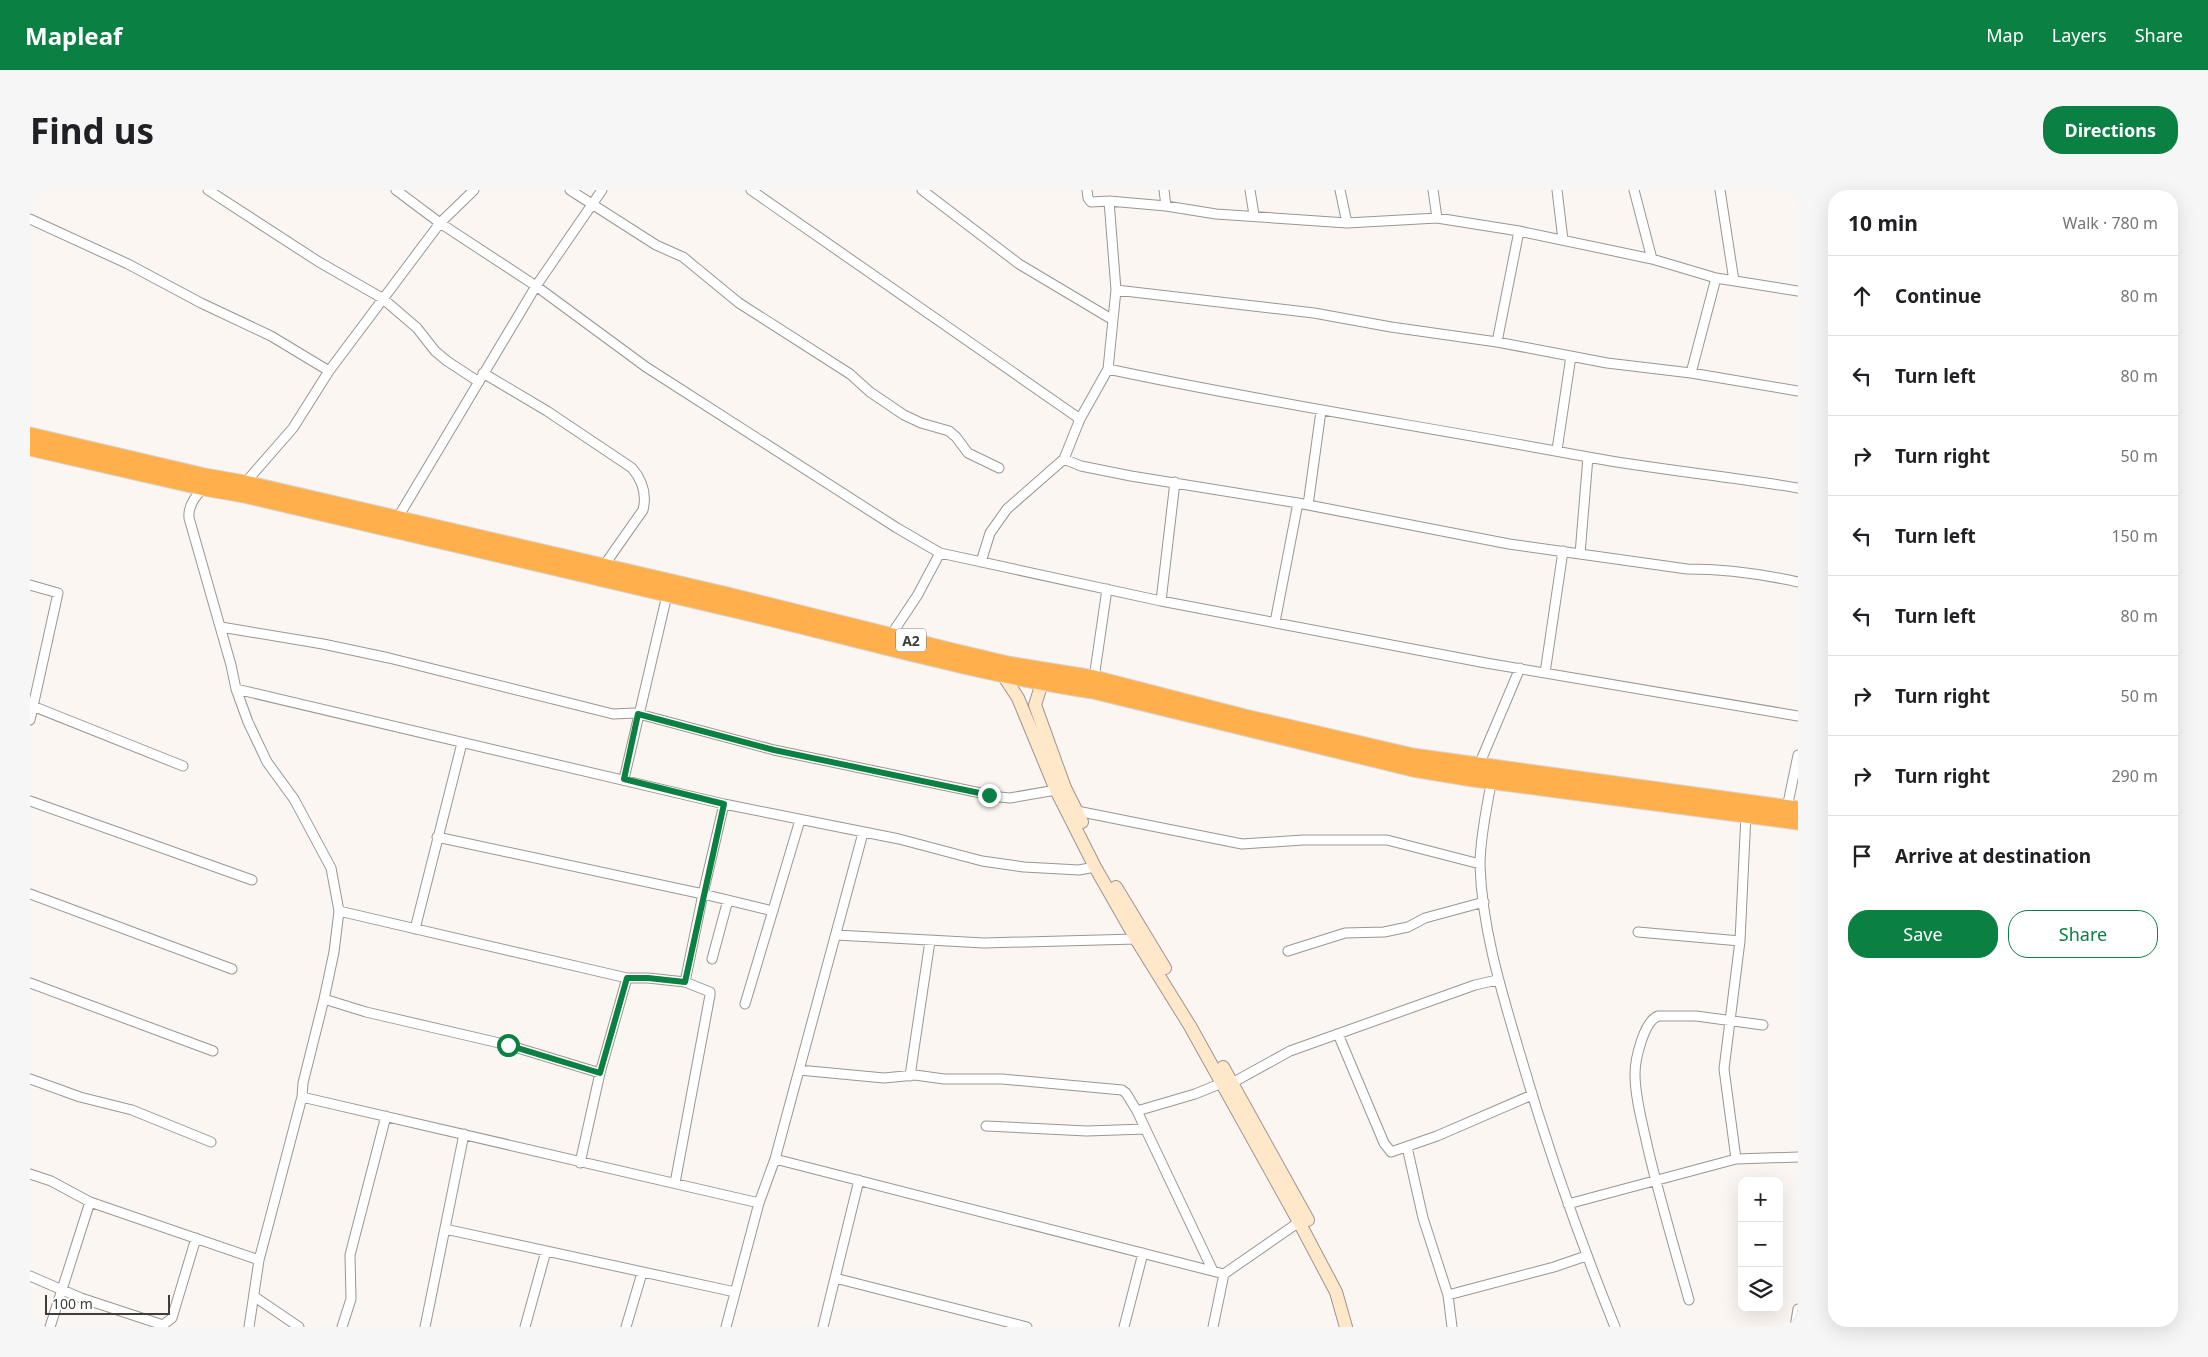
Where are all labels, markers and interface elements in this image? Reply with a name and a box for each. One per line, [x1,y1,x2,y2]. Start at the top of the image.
text: Mapleaf [25,19,122,52]
text: Map [1986,23,2024,47]
text: Layers [2052,23,2107,47]
text: Share [2135,23,2183,47]
button: Directions [2043,106,2178,154]
text: Find us [30,107,154,154]
text: 10 min [1848,209,1918,237]
text: Walk · 780 m [2063,212,2158,234]
icon: ahead [1848,282,1876,310]
text: Continue [1895,283,1981,309]
text: 80 m [2121,285,2158,307]
icon: left [1848,362,1876,390]
text: Turn left [1895,363,1976,389]
text: 80 m [2121,365,2158,387]
icon: right [1848,442,1876,470]
text: Turn right [1895,443,1990,469]
text: 50 m [2121,445,2158,467]
icon: left [1848,522,1876,550]
text: Turn left [1895,523,1976,549]
text: 150 m [2111,525,2158,547]
icon: left [1848,602,1876,630]
text: Turn left [1895,603,1976,629]
text: 80 m [2121,605,2158,627]
road number: A2 [896,628,926,652]
icon: right [1848,682,1876,710]
text: Turn right [1895,683,1990,709]
text: 50 m [2121,685,2158,707]
icon: right [1848,762,1876,790]
text: Turn right [1895,763,1990,789]
text: 290 m [2111,765,2158,787]
route end [978,784,1001,807]
icon: arrive [1848,842,1876,870]
text: Arrive at destination [1895,843,2091,869]
button: Save [1848,910,1998,958]
button: Share [2008,910,2158,958]
route start [497,1034,520,1057]
map controls [1738,1177,1783,1312]
button: + [1738,1177,1783,1222]
button: − [1738,1222,1783,1267]
button: layers [1738,1267,1783,1312]
scale bar [45,1292,170,1315]
text: 100 m [52,1294,93,1313]

